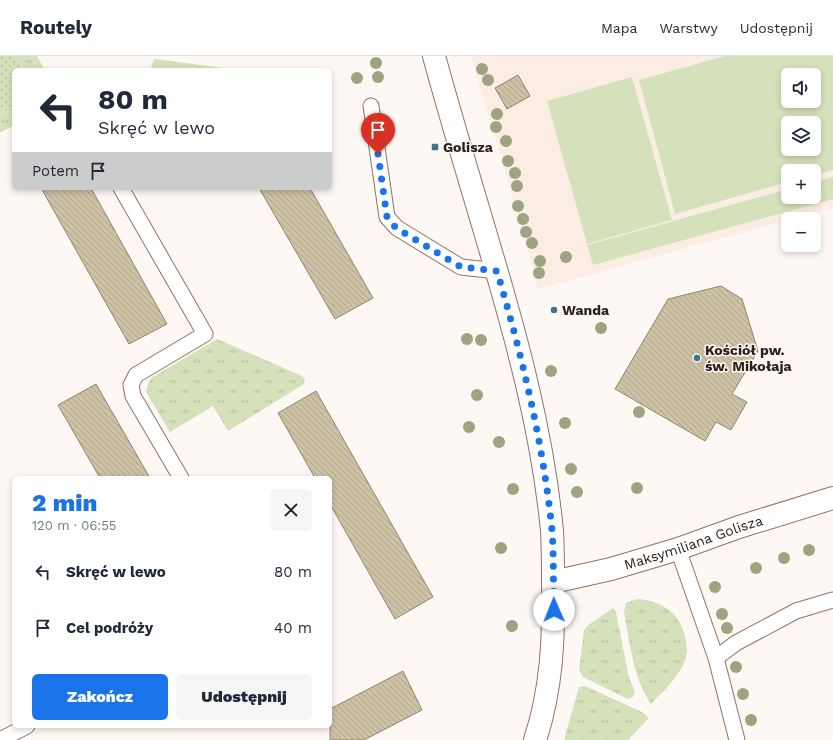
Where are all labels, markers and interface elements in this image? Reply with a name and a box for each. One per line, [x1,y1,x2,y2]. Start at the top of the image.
text: Routely [20,16,92,39]
text: Mapa [601,20,637,36]
text: Warstwy [659,20,718,36]
text: Udostępnij [740,20,813,36]
map controls [781,68,821,252]
button: sound [781,68,821,108]
text: 80 m [98,83,168,116]
icon: left [32,84,84,136]
pin [361,113,395,154]
button: layers [781,116,821,156]
text: Skręć w lewo [98,117,215,138]
icon: arrive [367,119,389,141]
place label: Golisza [443,139,494,155]
marker: Golisza [430,142,440,152]
icon: arrive [87,160,109,182]
text: Potem [32,162,79,180]
button: + [781,164,821,204]
button: − [781,212,821,252]
place label: Wanda [562,302,610,318]
marker: Wanda [549,305,559,315]
place label: Kościół pw. św. Mikołaja [705,342,793,374]
marker: Kościół pw. św. Mikołaja [692,353,702,363]
text: 2 min [32,489,97,517]
button: close [270,489,312,531]
street label: Maksymiliana Golisza [622,512,765,573]
text: 120 m · 06:55 [32,518,116,533]
icon: left [32,561,54,583]
text: Skręć w lewo [66,563,166,581]
text: 80 m [274,563,312,581]
position arrow [533,589,575,631]
icon: arrive [32,617,54,639]
text: Cel podróży [66,619,153,637]
text: 40 m [274,619,312,637]
button: Zakończ [32,674,168,720]
button: Udostępnij [176,674,312,720]

